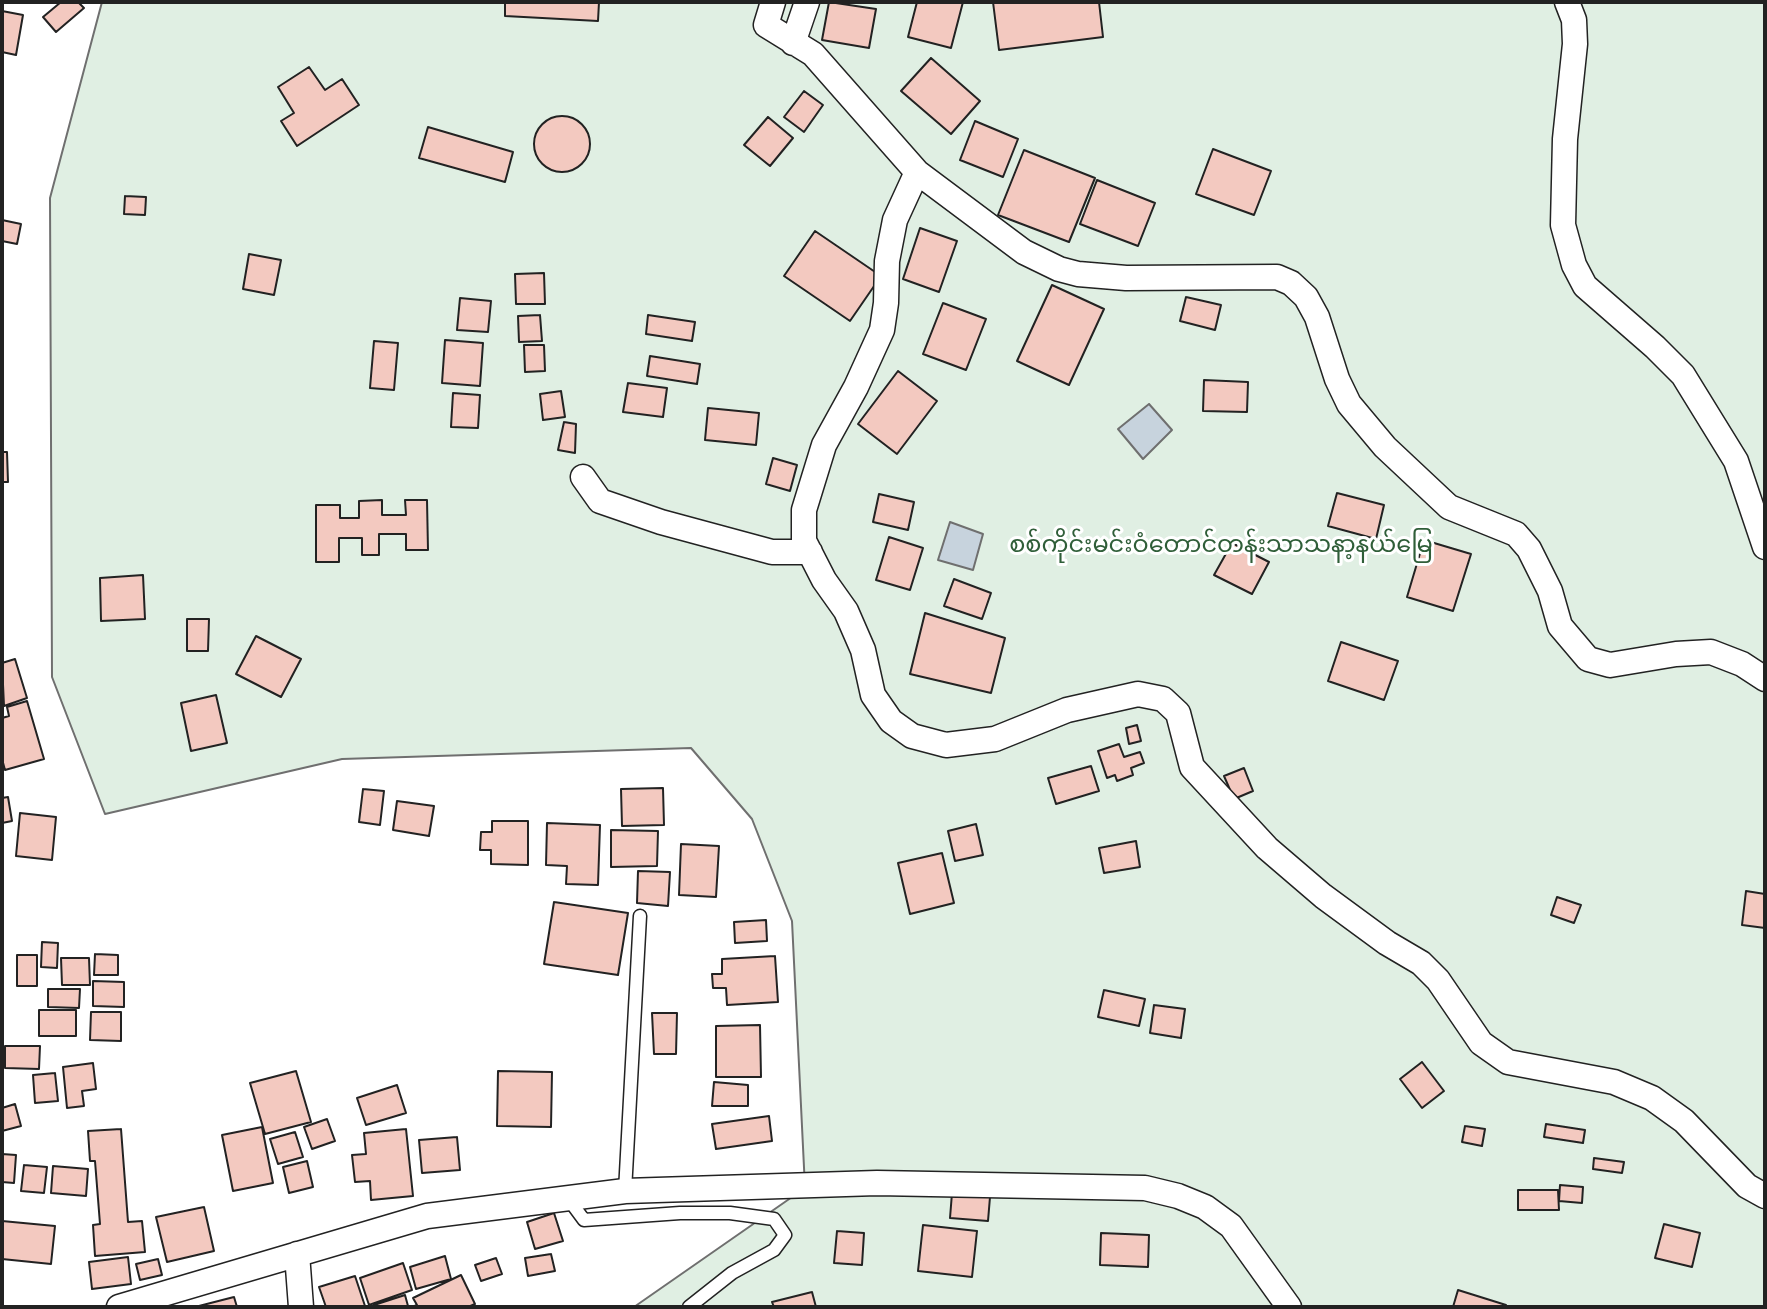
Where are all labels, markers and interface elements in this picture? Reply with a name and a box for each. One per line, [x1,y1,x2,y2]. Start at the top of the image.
park label: စစ်ကိုင်းမင်းဝံတောင်တန်းသာသနာ့နယ်မြေ [1009,532,1433,560]

